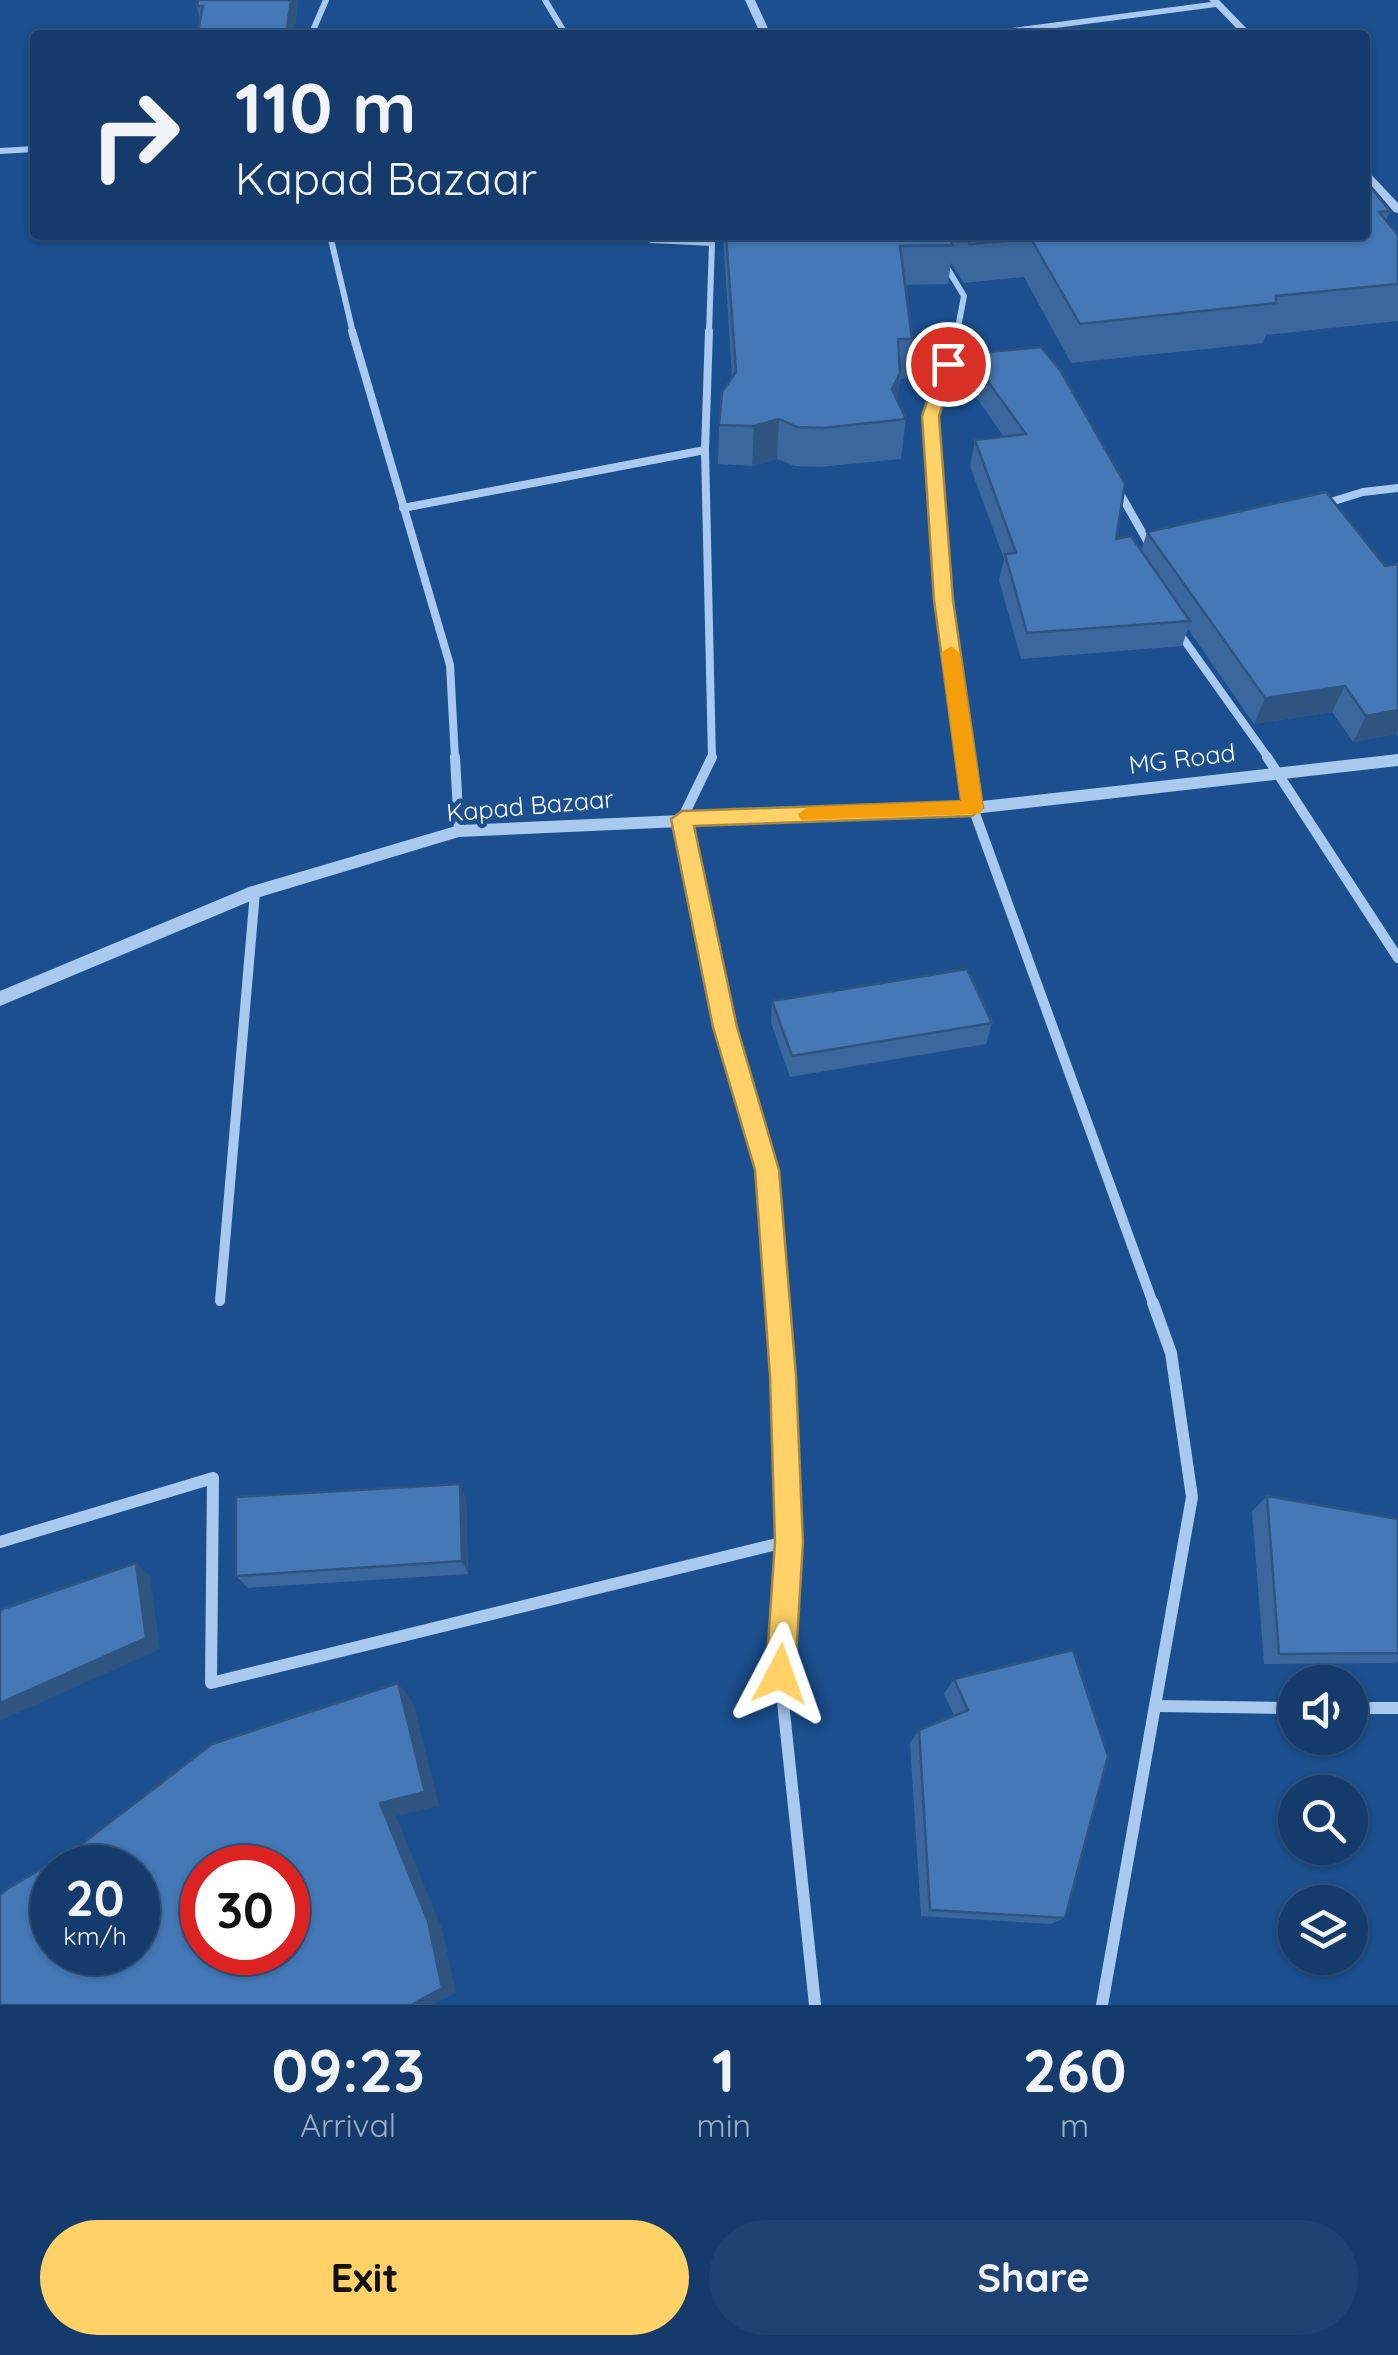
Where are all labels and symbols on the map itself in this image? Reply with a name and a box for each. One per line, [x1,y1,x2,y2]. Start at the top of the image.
pin [906,322,991,407]
street label: MG Road [1127,736,1237,780]
street label: Kapad Bazaar [445,782,615,828]
position arrow [728,1622,832,1726]
speed limit sign: 30 [180,1845,310,1975]

